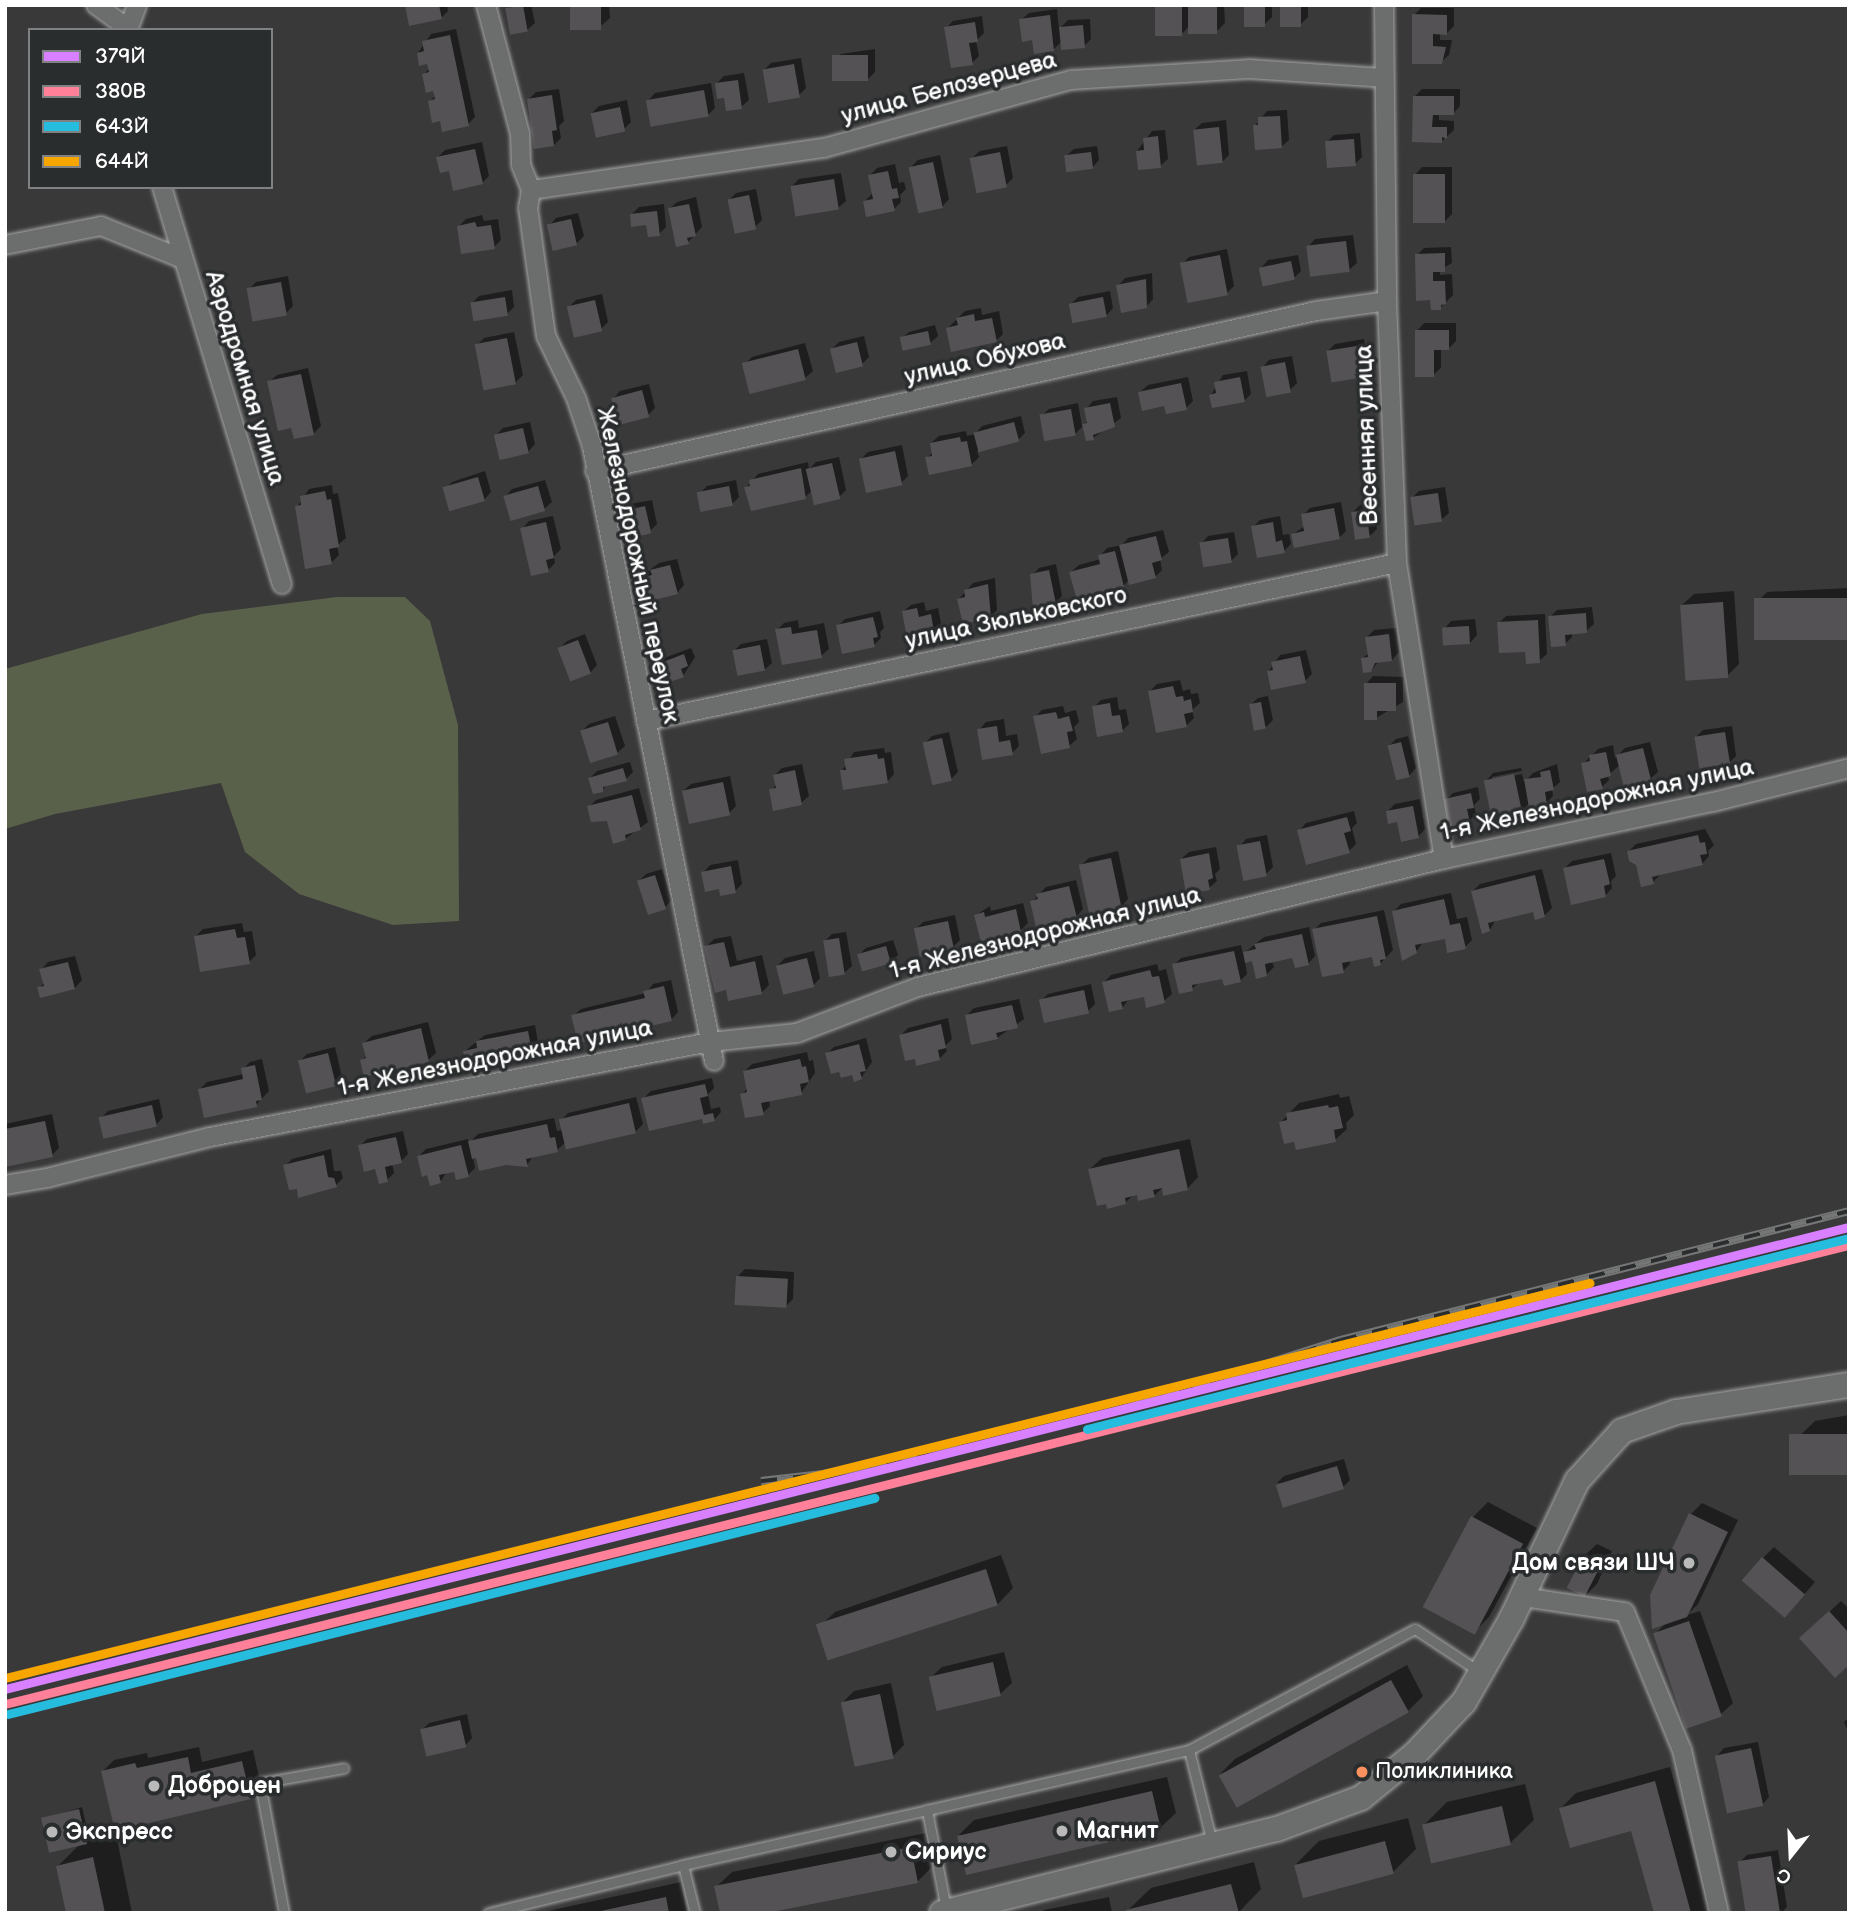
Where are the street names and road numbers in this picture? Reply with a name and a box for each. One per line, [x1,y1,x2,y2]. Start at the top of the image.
street label: улица Белозерцева [838,45,1060,131]
street label: Аэродромная улица [199,267,291,489]
street label: улица Обухова [902,326,1068,392]
street label: Весенняя улица [1349,344,1385,526]
street label: Железнодорожный переулок [590,404,686,726]
street label: улица Зюльковского [903,580,1129,656]
street label: 1-я Железнодорожная улица [1438,753,1756,847]
street label: 1-я Железнодорожная улица [886,880,1204,986]
street label: 1-я Железнодорожная улица [335,1013,655,1103]

